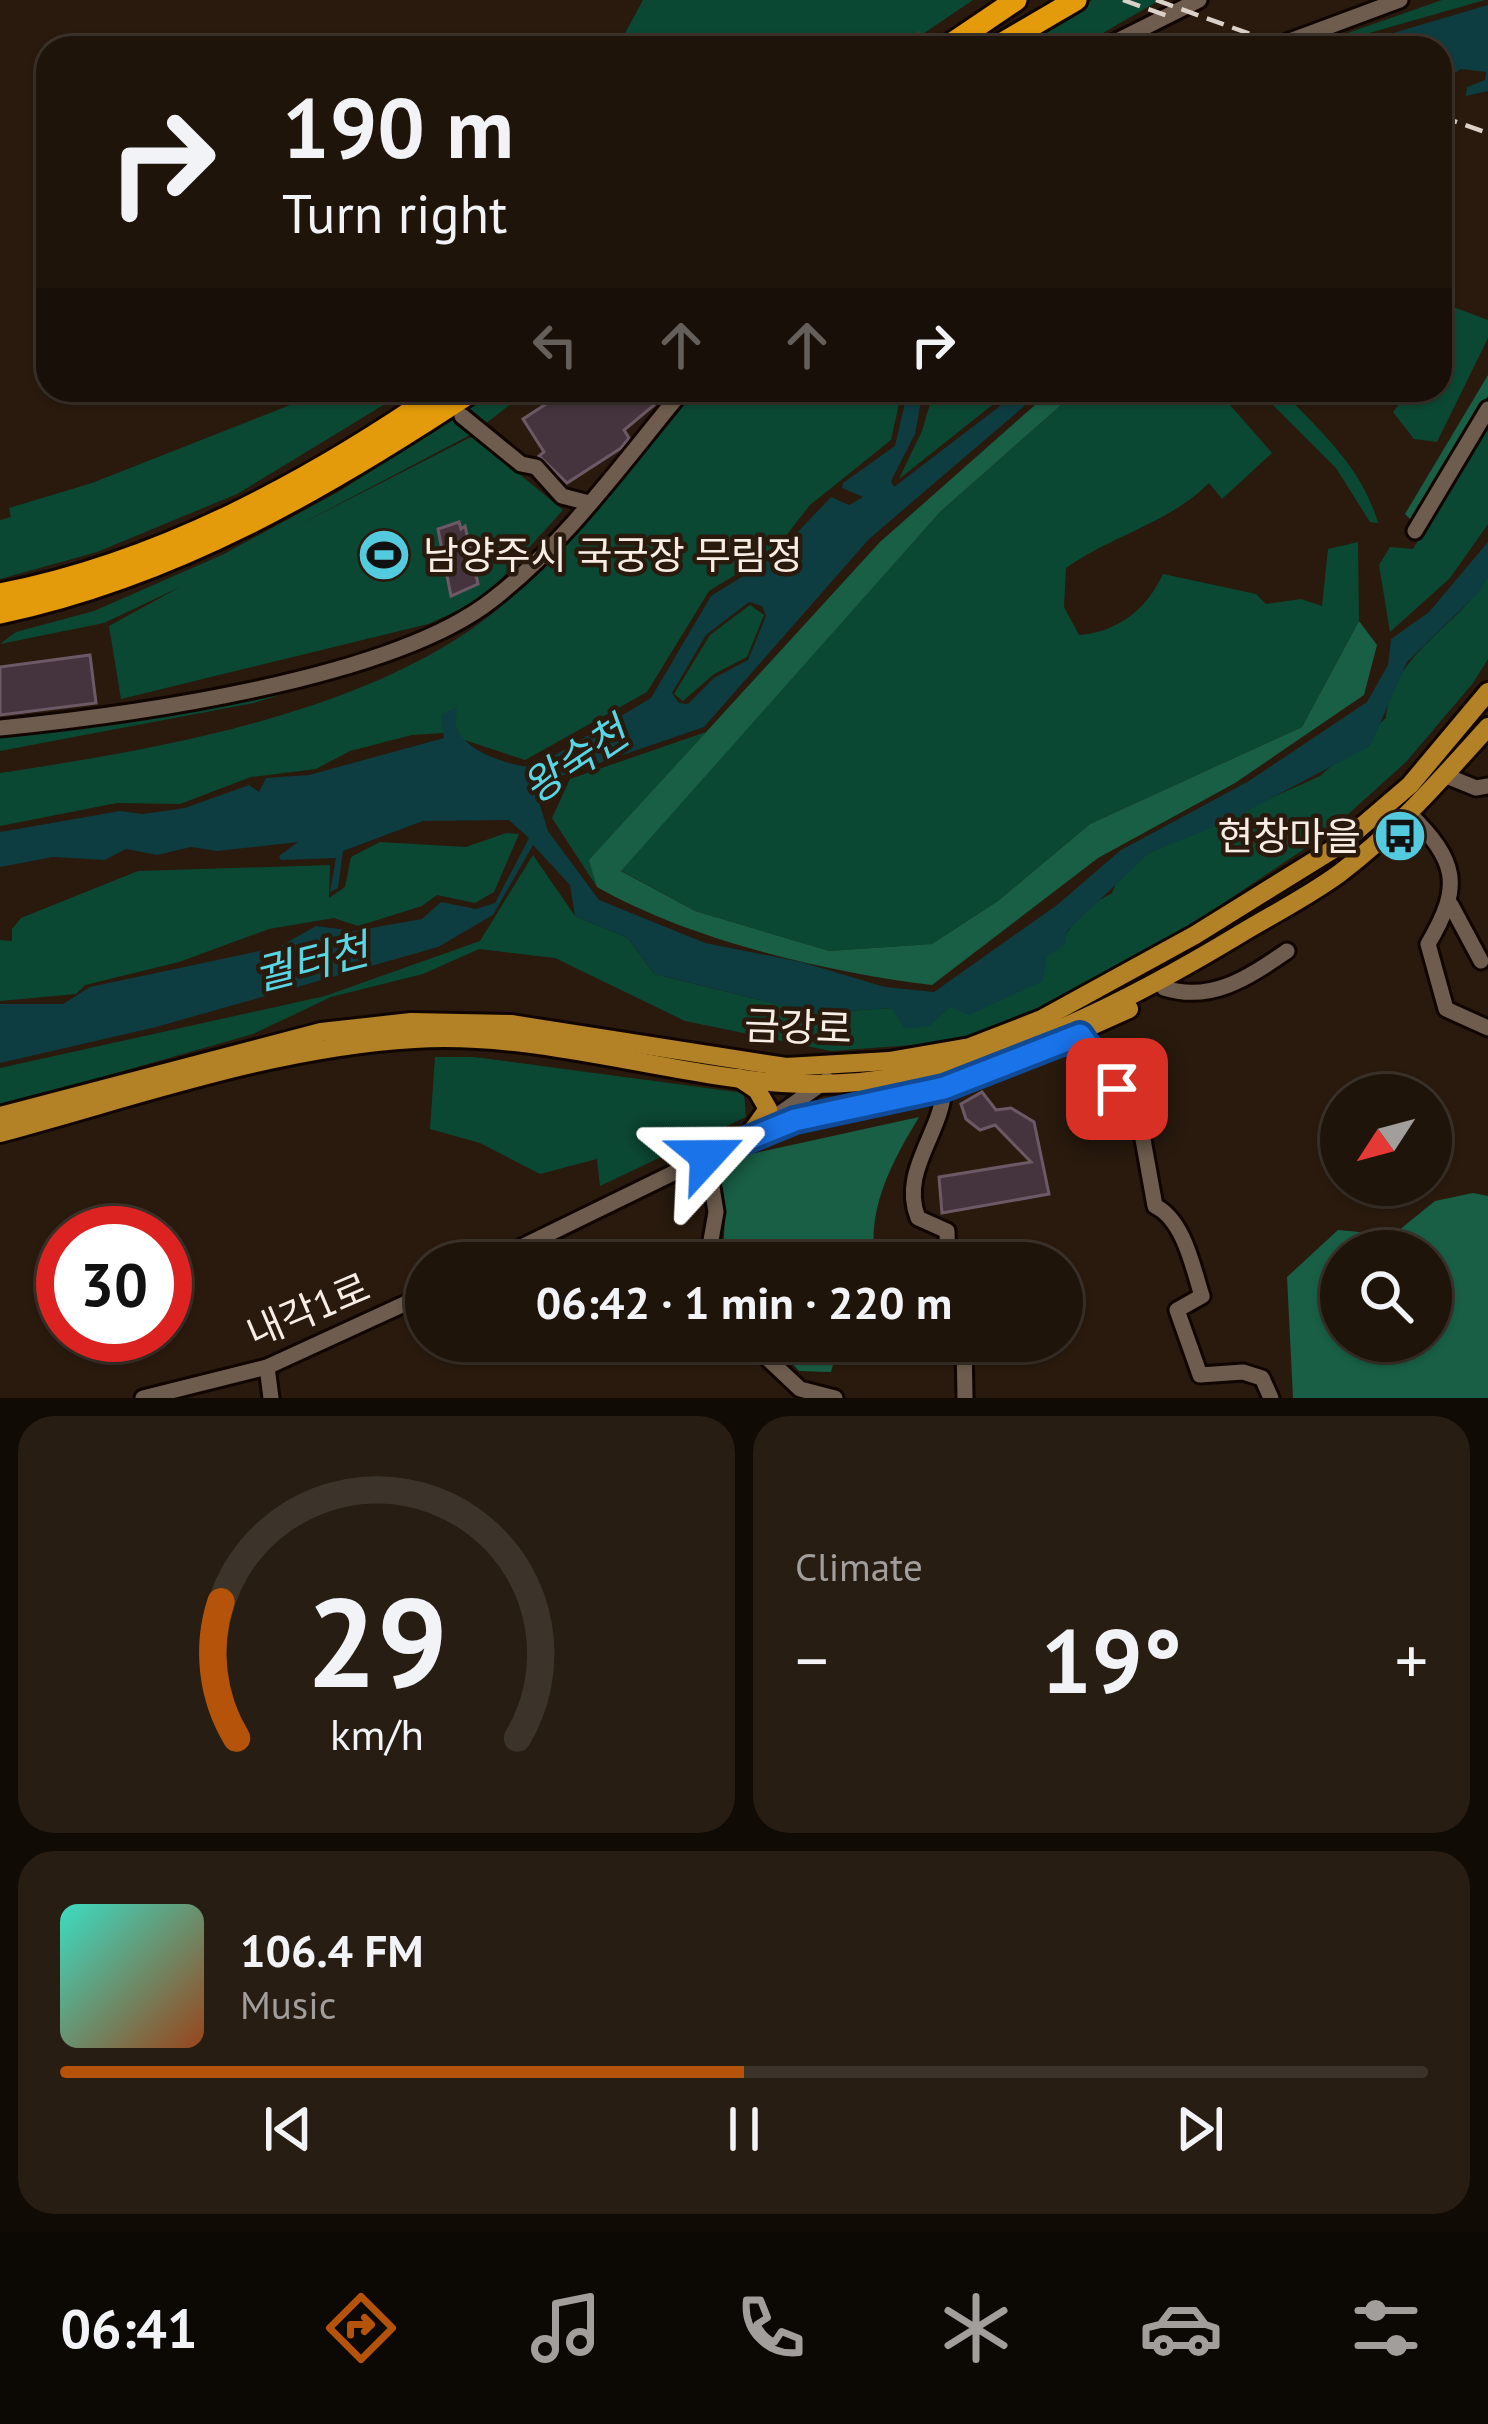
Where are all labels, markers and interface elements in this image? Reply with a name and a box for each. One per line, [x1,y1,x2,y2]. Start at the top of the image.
text: 190 m [282,72,514,181]
icon: right [84,84,240,240]
text: Turn right [282,178,507,248]
icon: left [522,312,588,378]
icon: ahead [648,312,714,378]
icon: ahead [774,312,840,378]
icon: right [900,312,966,378]
sports icon: 남양주시 국궁장 무림정 [356,527,412,583]
place label: 남양주시 국궁장 무림정 [423,529,803,580]
water label: 왕숙천 [511,702,642,815]
bus stop icon: 현창마을 [1372,808,1428,864]
place label: 현창마을 [1217,810,1361,861]
water label: 궐터천 [248,920,378,1002]
street label: 금강로 [743,999,853,1054]
pin [1066,1038,1168,1140]
icon: arrive [1084,1056,1150,1122]
north arrow [1320,1074,1452,1206]
map controls [1320,1074,1452,1362]
position arrow [644,1093,770,1219]
speed limit sign: 30 [36,1206,192,1362]
button: search [1320,1230,1452,1362]
street label: 내각1로 [239,1261,377,1358]
text: 06:42 · 1 min · 220 m [536,1273,952,1331]
text: Climate [795,1541,923,1592]
text: 29 [306,1560,447,1721]
text: 19° [1041,1601,1182,1718]
text: − [795,1617,828,1702]
text: + [1395,1617,1428,1702]
text: km/h [329,1705,424,1761]
text: 106.4 FM [240,1921,423,1979]
text: Music [240,1979,336,2030]
icon: previous [255,2096,321,2162]
icon: pause [711,2096,777,2162]
icon: next [1167,2096,1233,2162]
icon: directions [319,2286,403,2370]
icon: music [524,2286,608,2370]
icon: phone [729,2286,813,2370]
icon: climate [934,2286,1018,2370]
icon: car [1139,2286,1223,2370]
icon: filters [1344,2286,1428,2370]
text: 06:41 [61,2293,198,2363]

